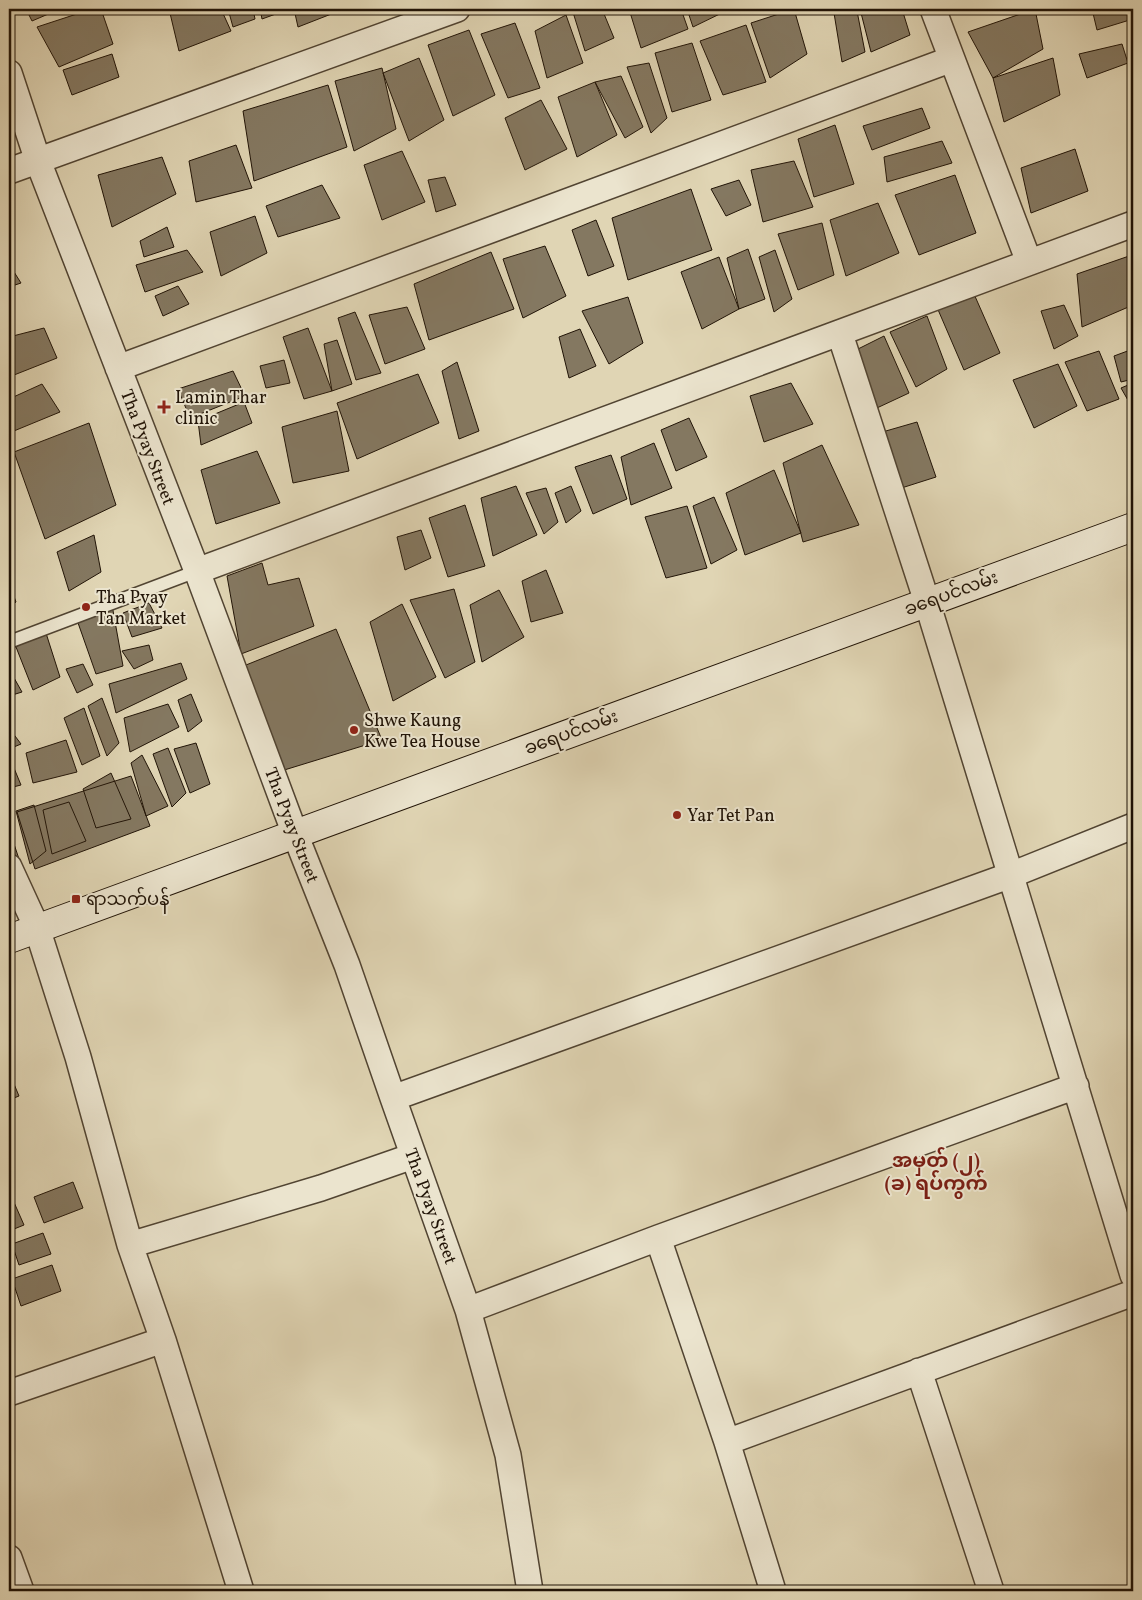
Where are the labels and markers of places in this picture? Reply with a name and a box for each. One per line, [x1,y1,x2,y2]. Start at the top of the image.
place label: Lamin Thar clinic [175,386,267,432]
marker: Lamin Thar clinic [157,400,171,414]
place label: Tha Pyay Tan Market [96,586,186,632]
marker: Tha Pyay Tan Market [80,601,92,613]
place label: Shwe Kaung Kwe Tea House [364,709,480,755]
marker: Shwe Kaung Kwe Tea House [348,724,360,736]
place label: Yar Tet Pan [687,804,775,829]
marker: Yar Tet Pan [671,809,683,821]
place label: ရာသက်ပန် [86,886,170,914]
marker: ရာသက်ပန် [70,893,82,905]

